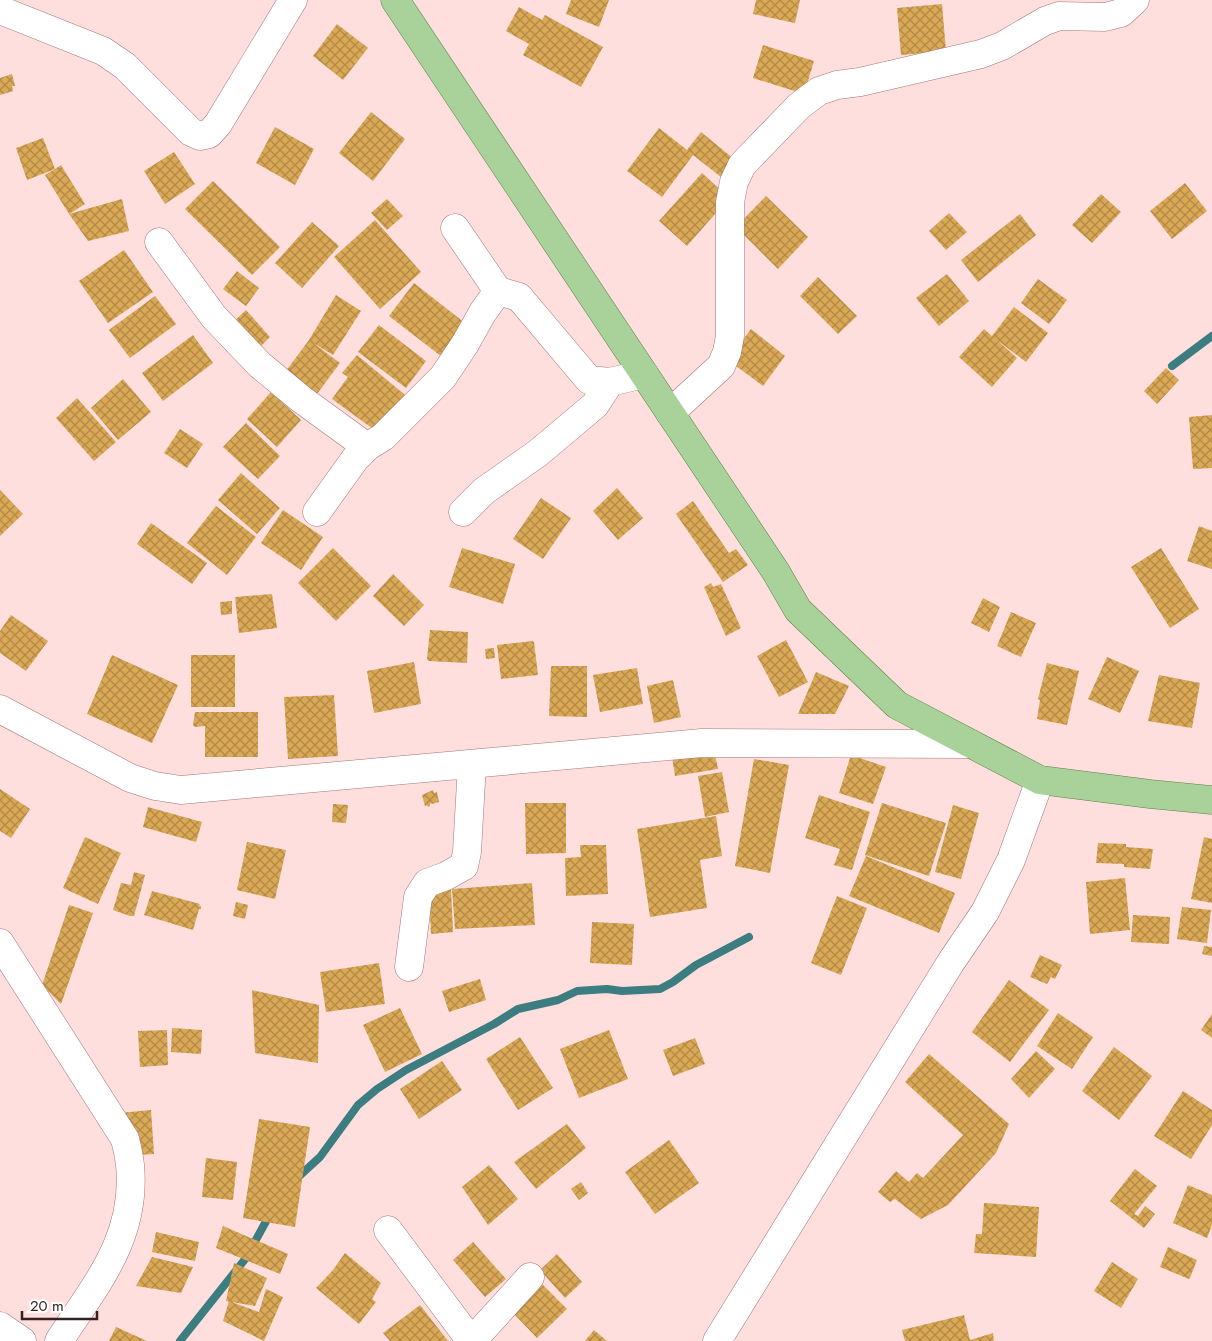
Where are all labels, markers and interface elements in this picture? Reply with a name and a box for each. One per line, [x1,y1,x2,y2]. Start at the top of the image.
scale bar [22,1288,98,1320]
text: 20 m [30,1295,64,1317]

